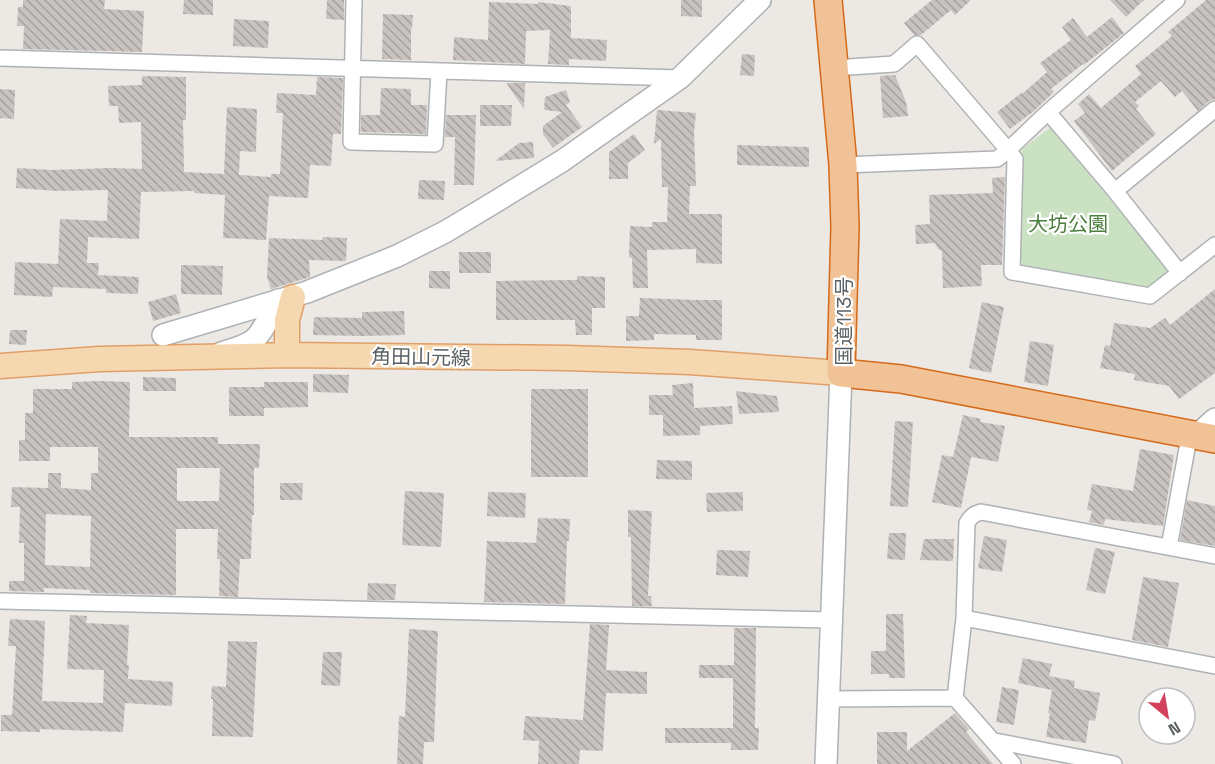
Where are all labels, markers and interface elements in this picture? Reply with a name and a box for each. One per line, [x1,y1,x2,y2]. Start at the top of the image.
park label: 大坊公園 [1028,211,1108,237]
street label: 国道113号 [831,277,857,365]
street label: 角田山元線 [371,343,471,371]
north arrow [1137,686,1197,746]
text: N [1164,717,1184,740]

